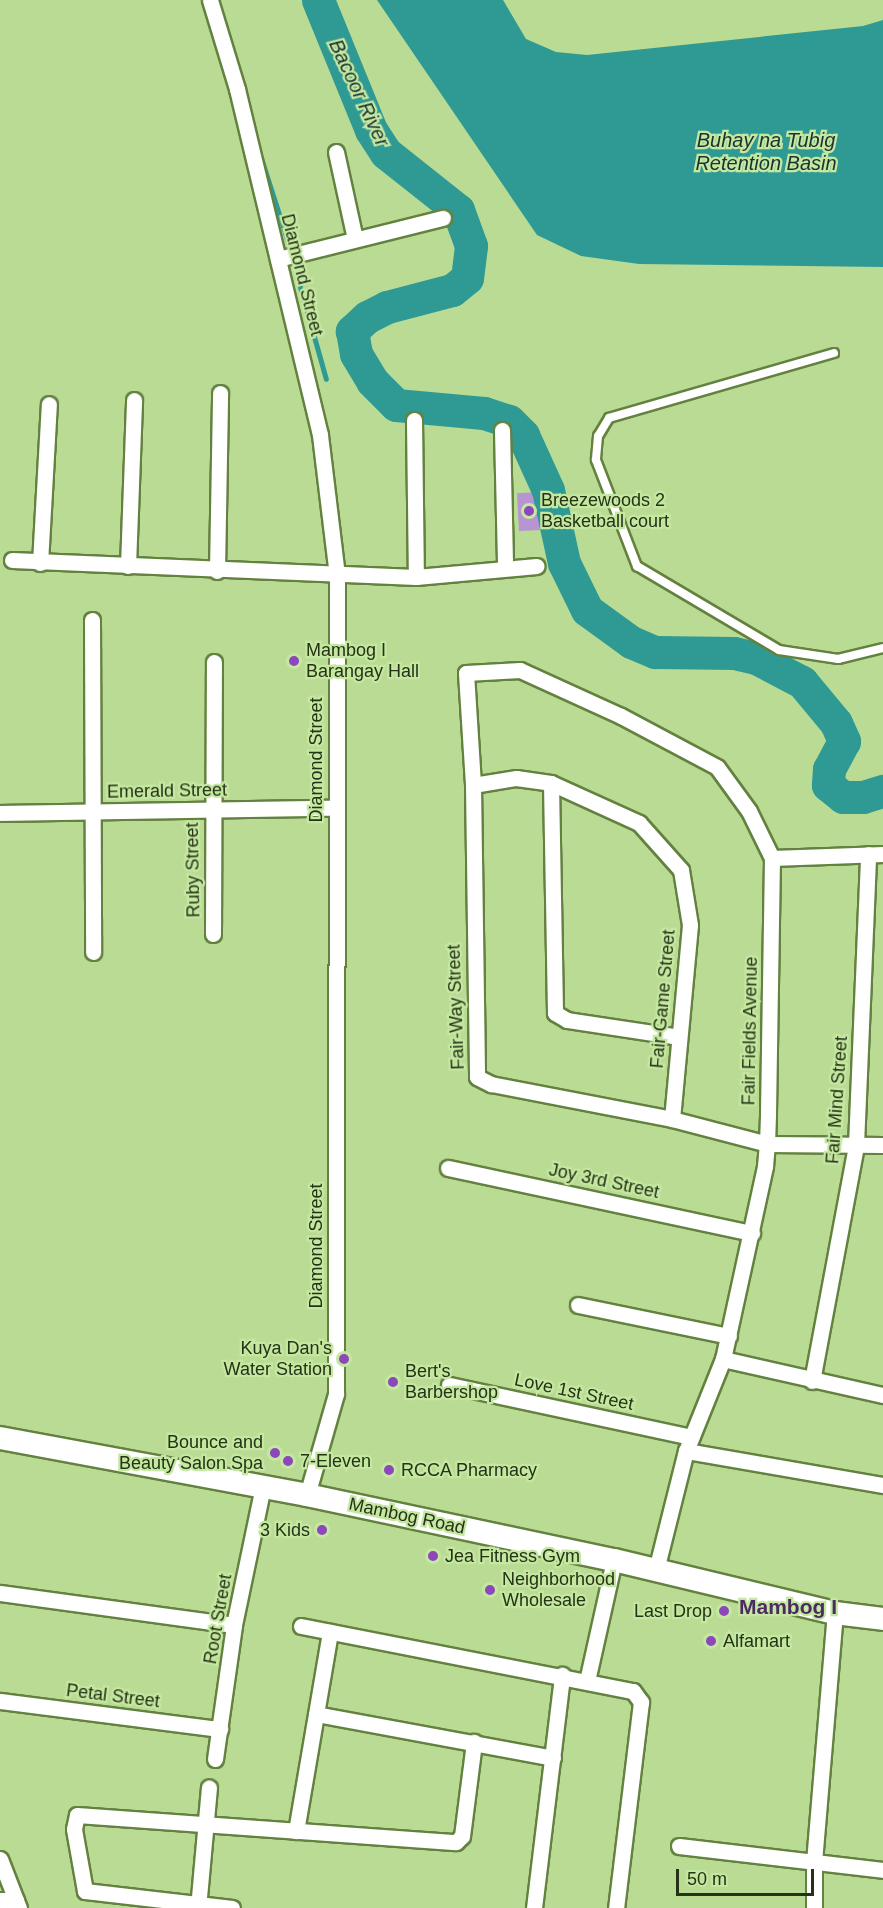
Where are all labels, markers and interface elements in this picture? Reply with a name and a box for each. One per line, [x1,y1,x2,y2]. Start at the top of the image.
water label: Bacoor River [324,36,394,150]
water label: Buhay na Tubig Retention Basin [695,128,837,175]
street label: Diamond Street [276,212,328,338]
place label: Breezewoods 2 Basketball court [541,490,669,532]
marker: Breezewoods 2 Basketball court [522,504,536,518]
place label: Mambog I Barangay Hall [306,640,419,682]
marker: Mambog I Barangay Hall [287,654,301,668]
street label: Diamond Street [305,697,327,823]
street label: Emerald Street [107,779,227,803]
street label: Ruby Street [181,822,205,918]
street label: Fair-Game Street [646,929,680,1069]
street label: Fair-Way Street [443,944,469,1070]
street label: Fair Fields Avenue [738,956,762,1106]
street label: Fair Mind Street [822,1035,852,1165]
street label: Joy 3rd Street [547,1159,661,1203]
street label: Diamond Street [305,1183,327,1309]
place label: Kuya Dan's Water Station [224,1338,332,1380]
marker: Kuya Dan's Water Station [337,1352,351,1366]
place label: Bert's Barbershop [405,1361,498,1404]
street label: Love 1st Street [513,1369,635,1415]
marker: Bert's Barbershop [386,1375,400,1389]
place label: Bounce and Beauty Salon Spa [119,1432,263,1474]
marker: Bounce and Beauty Salon Spa [268,1446,282,1460]
place label: 7-Eleven [300,1450,371,1472]
marker: 7-Eleven [281,1454,295,1468]
place label: RCCA Pharmacy [401,1459,538,1481]
marker: RCCA Pharmacy [382,1463,396,1477]
street label: Mambog Road [347,1493,467,1539]
place label: 3 Kids [260,1519,310,1541]
marker: 3 Kids [315,1523,329,1537]
place label: Jea Fitness Gym [445,1545,580,1567]
marker: Jea Fitness Gym [426,1549,440,1563]
place label: Neighborhood Wholesale [502,1569,615,1612]
street label: Root Street [199,1572,237,1666]
marker: Neighborhood Wholesale [483,1583,497,1597]
district label: Mambog I [739,1594,837,1620]
place label: Last Drop [634,1600,712,1622]
marker: Last Drop [717,1604,731,1618]
place label: Alfamart [723,1630,790,1652]
marker: Alfamart [704,1634,718,1648]
street label: Petal Street [65,1680,161,1712]
scale bar [679,1857,817,1895]
text: 50 m [687,1869,727,1889]

